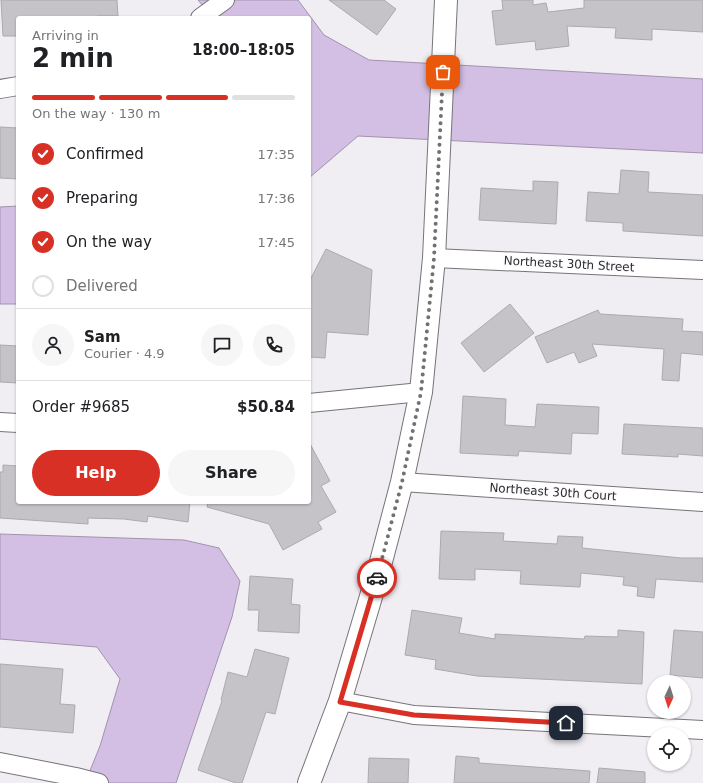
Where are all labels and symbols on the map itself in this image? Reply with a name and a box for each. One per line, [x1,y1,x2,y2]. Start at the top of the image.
pin [426,55,460,89]
street label: Northeast 30th Street [503,254,635,274]
street label: Northeast 30th Court [489,481,617,503]
courier [357,558,397,598]
north arrow [647,675,691,719]
pin [549,706,583,740]

